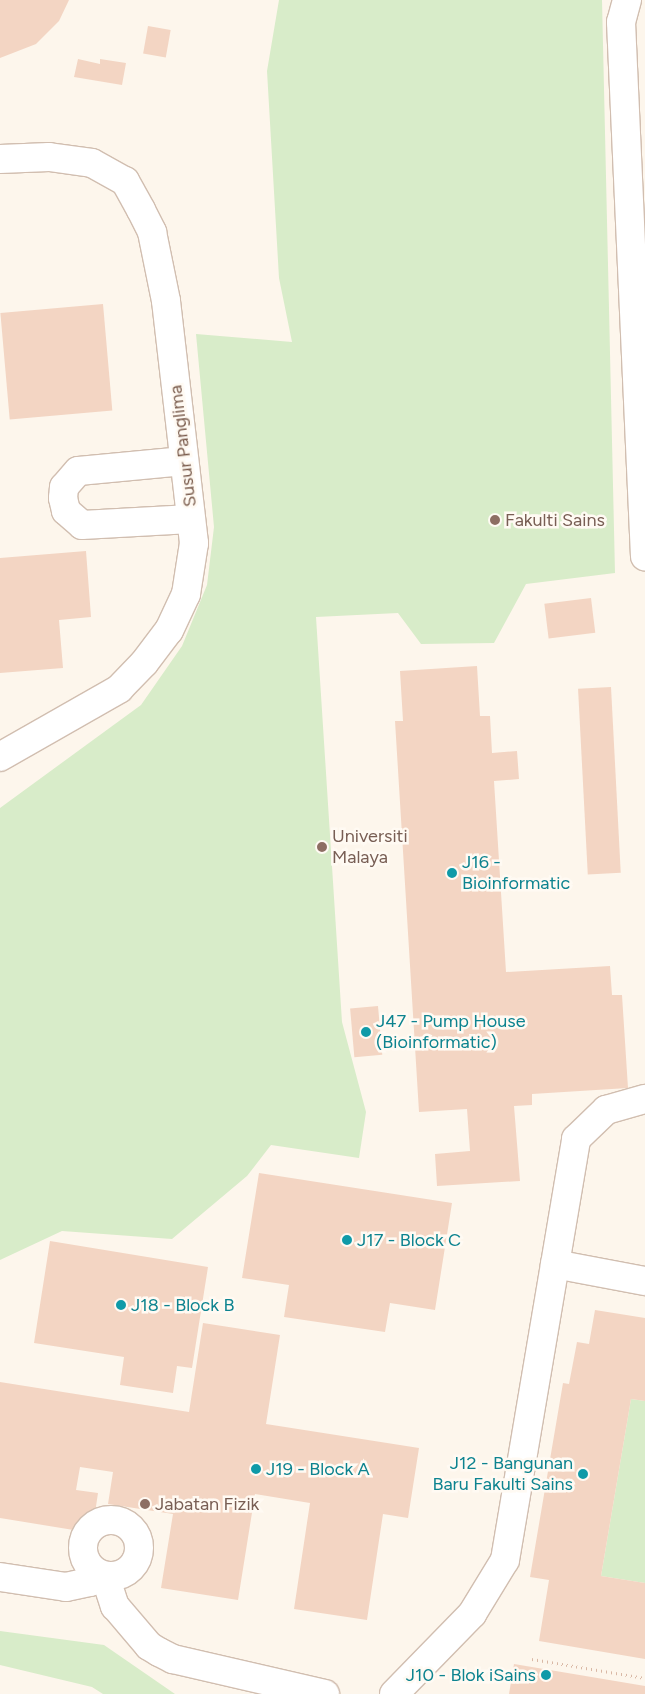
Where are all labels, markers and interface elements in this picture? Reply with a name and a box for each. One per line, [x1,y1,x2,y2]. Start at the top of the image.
street label: Susur Panglima [165,384,201,508]
place label: Fakulti Sains [505,509,605,531]
marker: Fakulti Sains [489,514,501,526]
place label: Universiti Malaya [332,826,408,869]
marker: Universiti Malaya [316,841,328,853]
place label: J16 - Bioinformatic [462,852,570,894]
marker: J16 - Bioinformatic [446,867,458,879]
place label: J47 - Pump House (Bioinformatic) [376,1011,526,1054]
marker: J47 - Pump House (Bioinformatic) [360,1026,372,1038]
place label: J17 - Block C [357,1229,461,1251]
marker: J17 - Block C [341,1234,353,1246]
place label: J18 - Block B [131,1294,234,1316]
marker: J18 - Block B [115,1299,127,1311]
place label: J12 - Bangunan Baru Fakulti Sains [432,1453,573,1496]
place label: J19 - Block A [266,1458,370,1480]
marker: J19 - Block A [250,1463,262,1475]
marker: J12 - Bangunan Baru Fakulti Sains [577,1468,589,1480]
place label: Jabatan Fizik [155,1493,259,1515]
marker: Jabatan Fizik [139,1498,151,1510]
place label: J10 - Blok iSains [406,1664,536,1686]
marker: J10 - Blok iSains [540,1669,552,1681]

